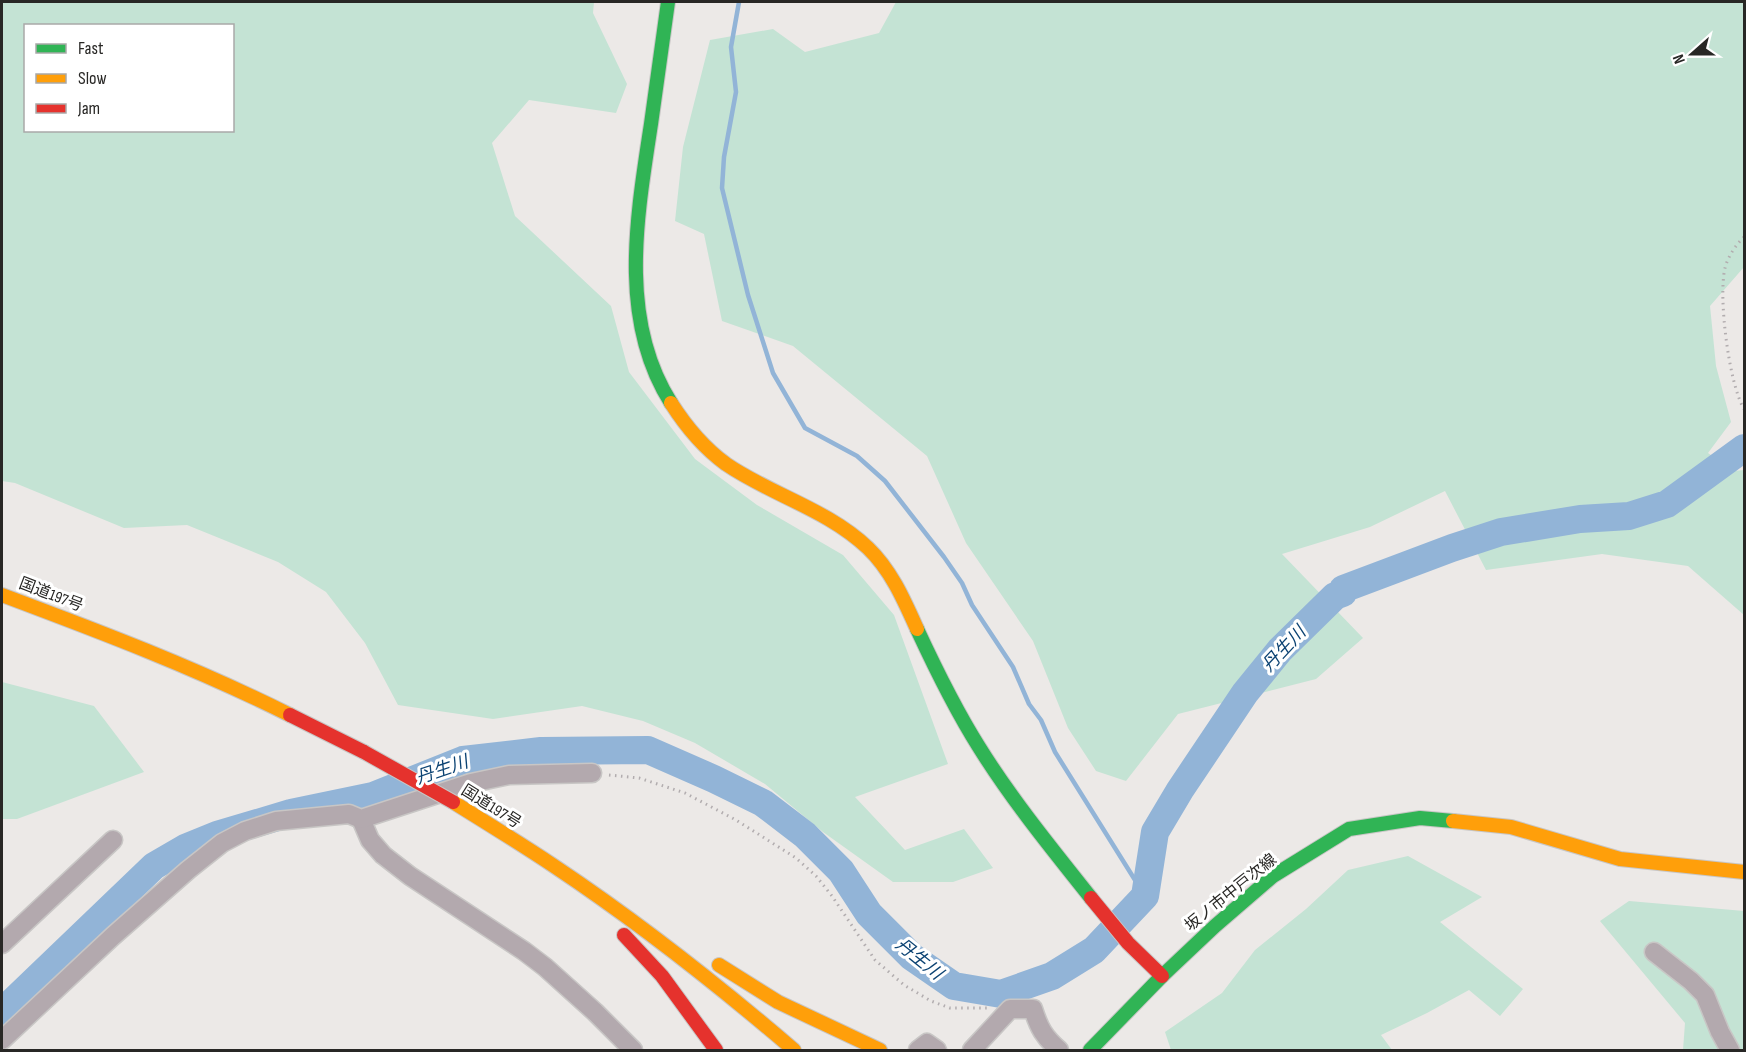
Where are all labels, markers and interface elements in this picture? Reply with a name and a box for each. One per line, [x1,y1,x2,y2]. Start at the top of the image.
legend [24,24,234,132]
north arrow [1662,24,1722,84]
text: Fast [78,38,104,59]
text: N [1669,51,1690,66]
text: Slow [78,68,107,89]
text: Jam [77,98,100,119]
street label: 国道197号 [16,574,86,616]
water label: 丹生川 [1258,621,1311,676]
water label: 丹生川 [413,751,473,789]
street label: 国道197号 [458,781,524,833]
street label: 坂ノ市中戸次線 [1181,850,1281,936]
water label: 丹生川 [891,934,948,985]

